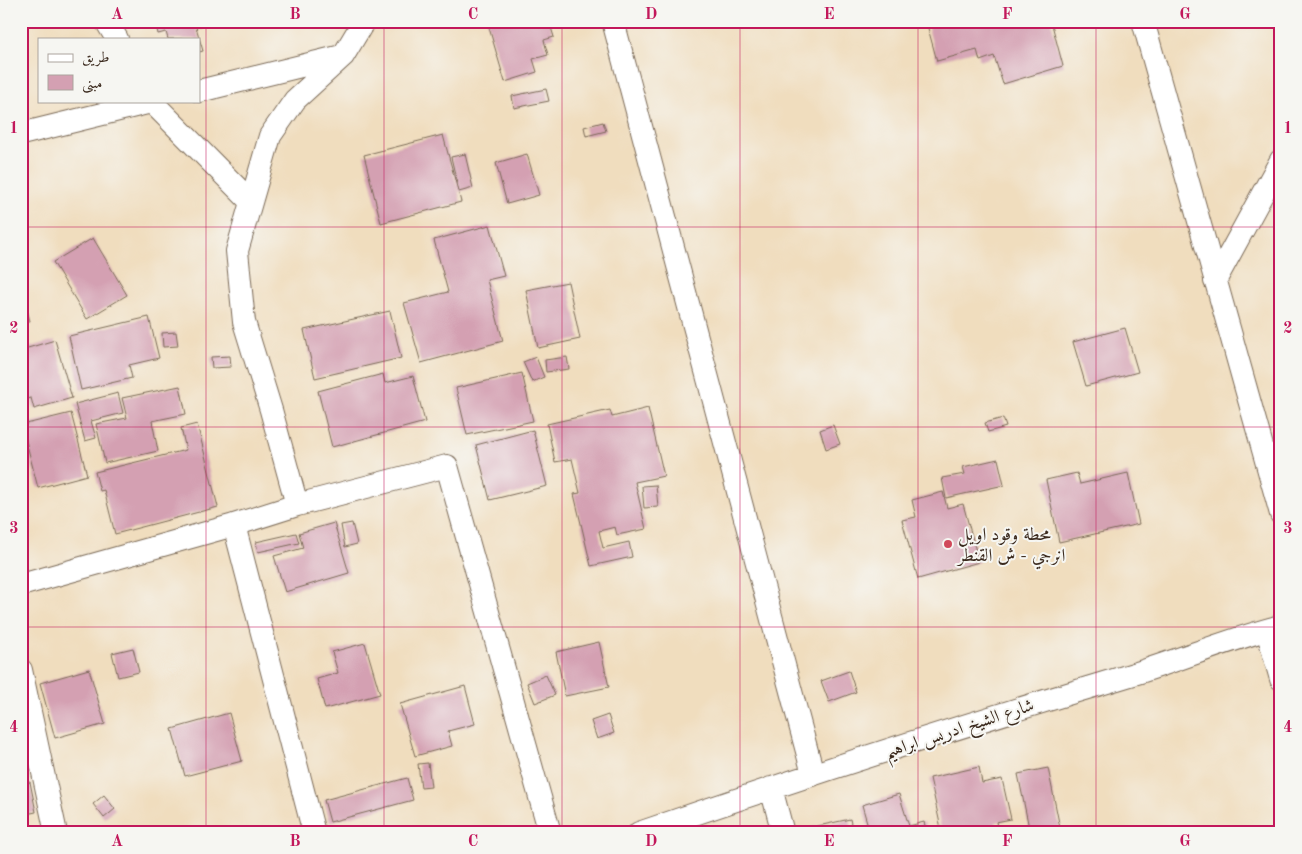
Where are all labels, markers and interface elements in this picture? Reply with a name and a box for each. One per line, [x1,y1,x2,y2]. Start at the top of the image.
text: A [111,7,123,23]
text: B [289,7,301,23]
text: C [468,7,478,23]
text: D [645,7,657,23]
text: E [823,7,835,23]
text: F [1002,7,1013,23]
text: G [1179,7,1191,23]
legend [38,38,200,102]
text: طريق [82,51,109,67]
text: مبنى [82,77,102,94]
text: 1 [9,121,19,137]
text: 1 [1283,121,1293,137]
text: 2 [9,321,19,337]
text: 2 [1283,321,1293,337]
text: 3 [9,521,19,537]
text: 3 [1283,521,1293,537]
place label: محطة وقود اويل انرجي - ش القنطر [956,526,1065,570]
marker: محطة وقود اويل انرجي - ش القنطر [942,538,954,550]
street label: شارع الشيخ ادريس ابراهيم [882,696,1039,769]
text: 4 [9,720,19,736]
text: 4 [1283,720,1293,736]
text: A [111,834,123,850]
text: B [289,834,301,850]
text: C [468,834,478,850]
text: D [645,834,657,850]
text: E [823,834,835,850]
text: F [1002,834,1013,850]
text: G [1179,834,1191,850]

